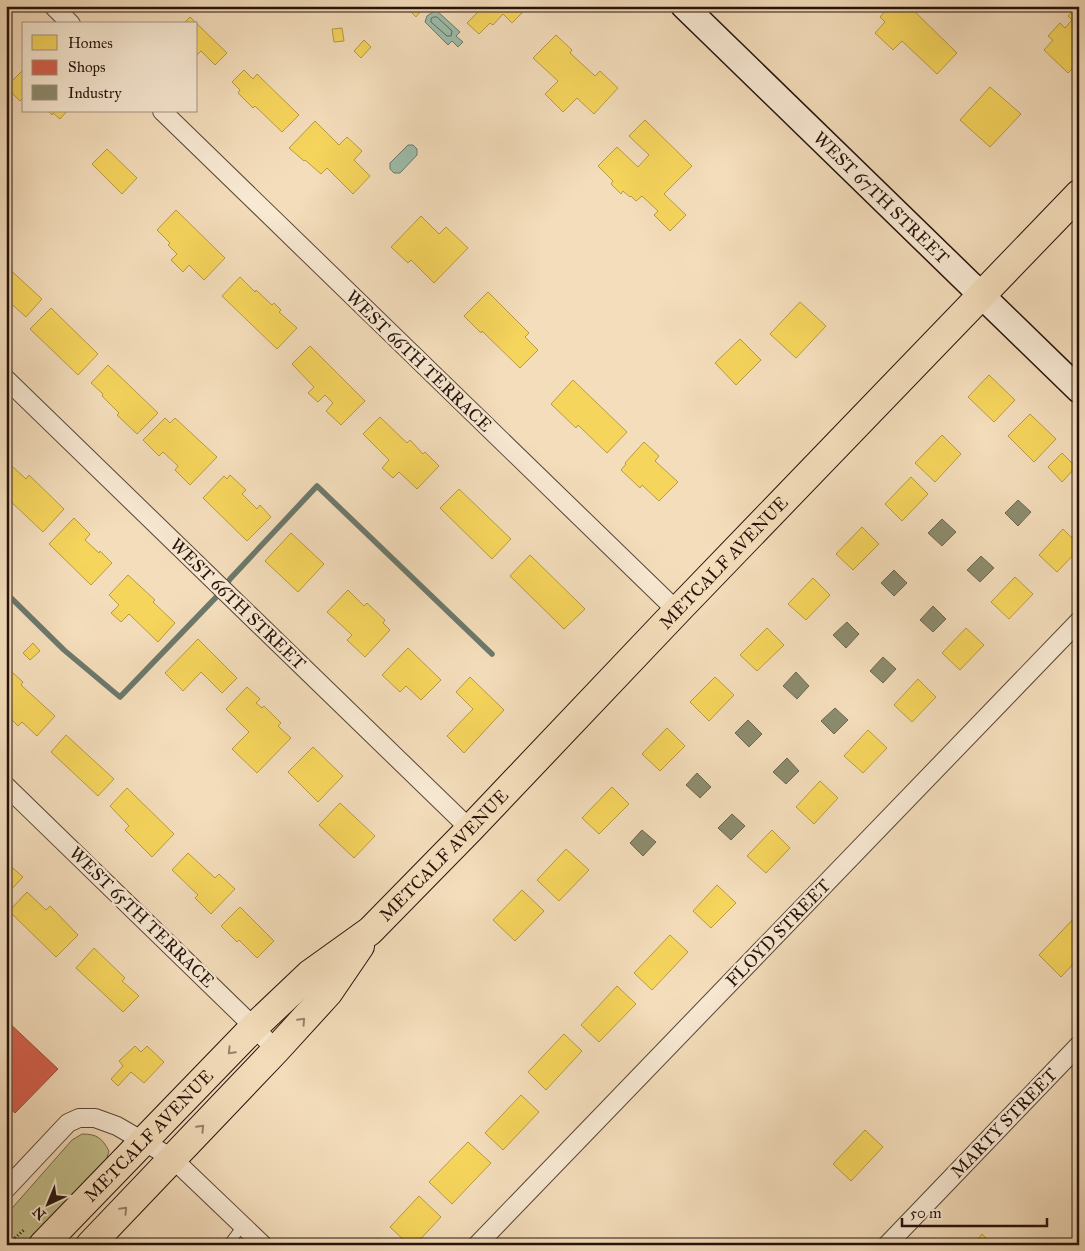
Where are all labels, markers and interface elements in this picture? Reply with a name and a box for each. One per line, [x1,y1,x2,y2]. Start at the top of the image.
legend [22,22,198,112]
text: Homes [68,34,113,52]
text: Shops [68,58,106,76]
text: Industry [68,84,122,102]
street label: WEST 67TH STREET [809,127,954,269]
street label: WEST 66TH TERRACE [341,286,497,436]
street label: METCALF AVENUE [655,492,793,634]
street label: WEST 66TH STREET [166,533,310,675]
street label: METCALF AVENUE [375,785,513,926]
street label: WEST 65TH TERRACE [65,842,219,992]
street label: FLOYD STREET [721,874,835,992]
one-way arrow [296,1018,305,1027]
one-way arrow [228,1045,237,1054]
street label: MARTY STREET [946,1063,1062,1183]
street label: METCALF AVENUE [80,1065,218,1207]
one-way arrow [195,1124,204,1133]
north arrow [22,1178,72,1228]
scale bar [902,1196,1048,1228]
text: N [29,1203,49,1223]
text: 50 m [910,1204,942,1222]
one-way arrow [118,1207,127,1216]

